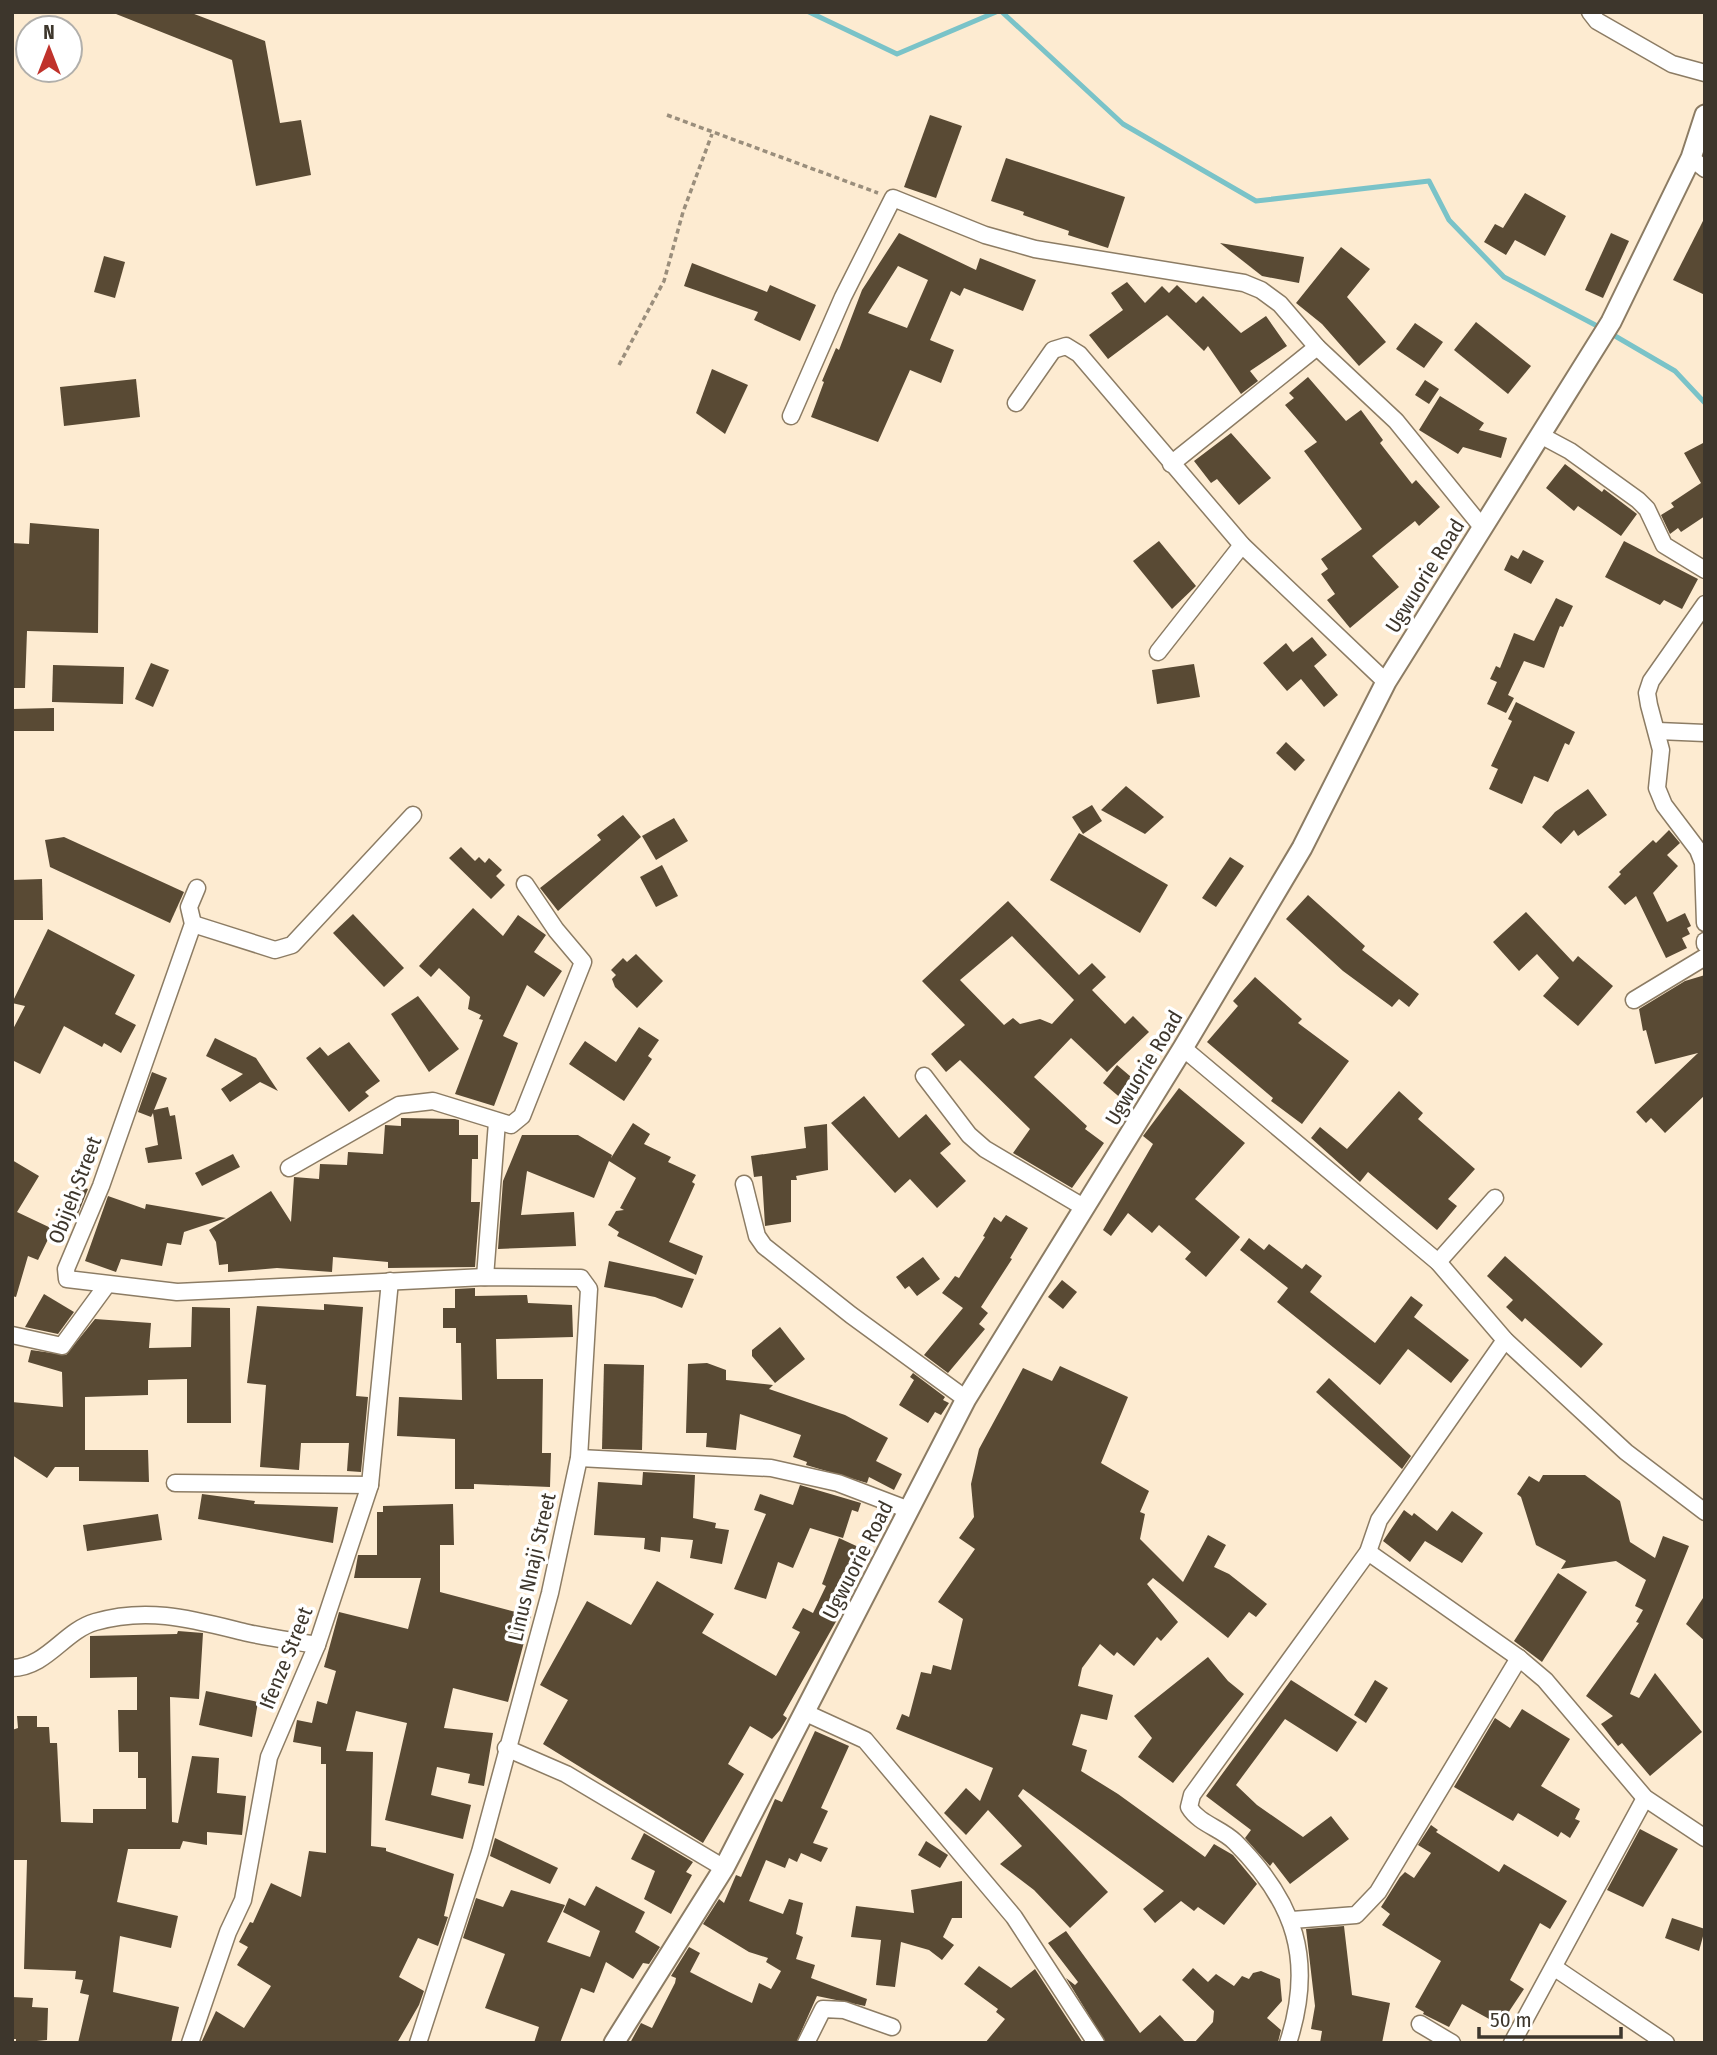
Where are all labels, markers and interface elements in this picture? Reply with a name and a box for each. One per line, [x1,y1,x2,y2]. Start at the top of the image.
north arrow [14,14,84,84]
text: N [43,21,55,44]
street label: Ugwuorie Road [1380,514,1470,638]
street label: Ugwuorie Road [1100,1006,1188,1130]
street label: Obijeh Street [43,1132,107,1247]
street label: Linus Nnaji Street [502,1490,562,1644]
street label: Ugwuorie Road [817,1496,899,1624]
street label: Ifenze Street [254,1603,318,1713]
scale bar [1479,1996,1621,2040]
text: 50 m [1490,2007,1532,2033]

